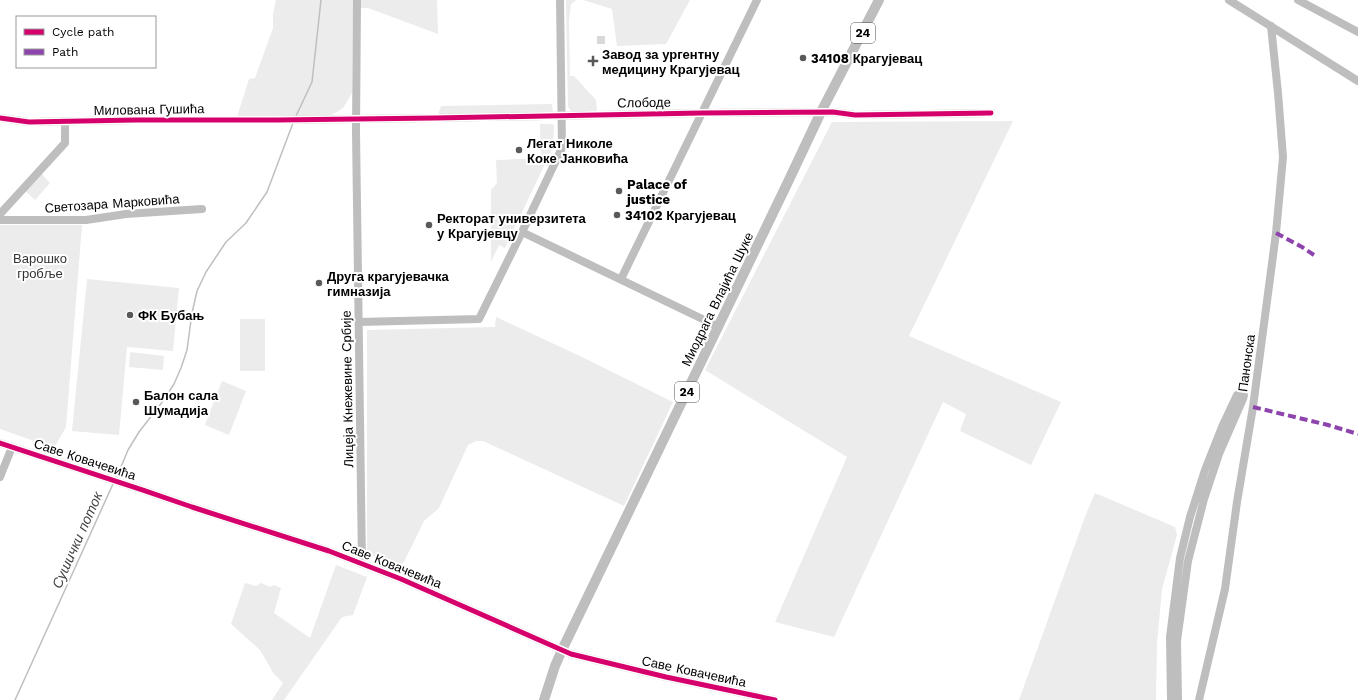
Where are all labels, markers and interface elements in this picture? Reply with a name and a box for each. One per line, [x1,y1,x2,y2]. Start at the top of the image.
legend [16,16,156,68]
road number: 24 [851,23,875,43]
text: Cycle path [52,25,114,39]
text: Path [52,45,78,59]
place label: Завод за ургентну медицину Крагујевац [602,47,740,77]
place label: 34108 Крагујевац [811,51,922,66]
marker: 34108 Крагујевац [798,53,808,63]
marker: Завод за ургентну медицину Крагујевац [587,55,599,67]
street label: Слободе [617,95,671,110]
street label: Милована Гушића [94,101,205,118]
place label: Легат Николе Коке Јанковића [527,136,629,166]
marker: Легат Николе Коке Јанковића [514,145,524,155]
place label: Palace of justice [625,177,687,207]
marker: Palace of justice [614,186,624,196]
street label: Светозара Марковића [44,191,181,216]
place label: 34102 Крагујевац [625,208,736,223]
marker: 34102 Крагујевац [612,210,622,220]
place label: Ректорат универзитета у Крагујевцу [437,211,587,241]
marker: Ректорат универзитета у Крагујевцу [424,220,434,230]
street label: Миодрага Влајића Шуке [678,230,756,369]
park label: Варошко гробље [13,251,67,281]
place label: Друга крагујевачка гимназија [327,269,450,299]
marker: Друга крагујевачка гимназија [314,278,324,288]
place label: ФК Бубањ [138,308,204,323]
marker: ФК Бубањ [125,310,135,320]
street label: Лицеја Кнежевине Србије [339,310,356,468]
street label: Панонска [1235,333,1258,393]
road number: 24 [675,382,699,402]
place label: Балон сала Шумадија [144,388,219,418]
marker: Балон сала Шумадија [131,397,141,407]
street label: Саве Ковачевића [32,436,138,483]
water label: Сушички поток [49,488,106,591]
street label: Саве Ковачевића [340,538,445,592]
street label: Саве Ковачевића [640,653,748,690]

